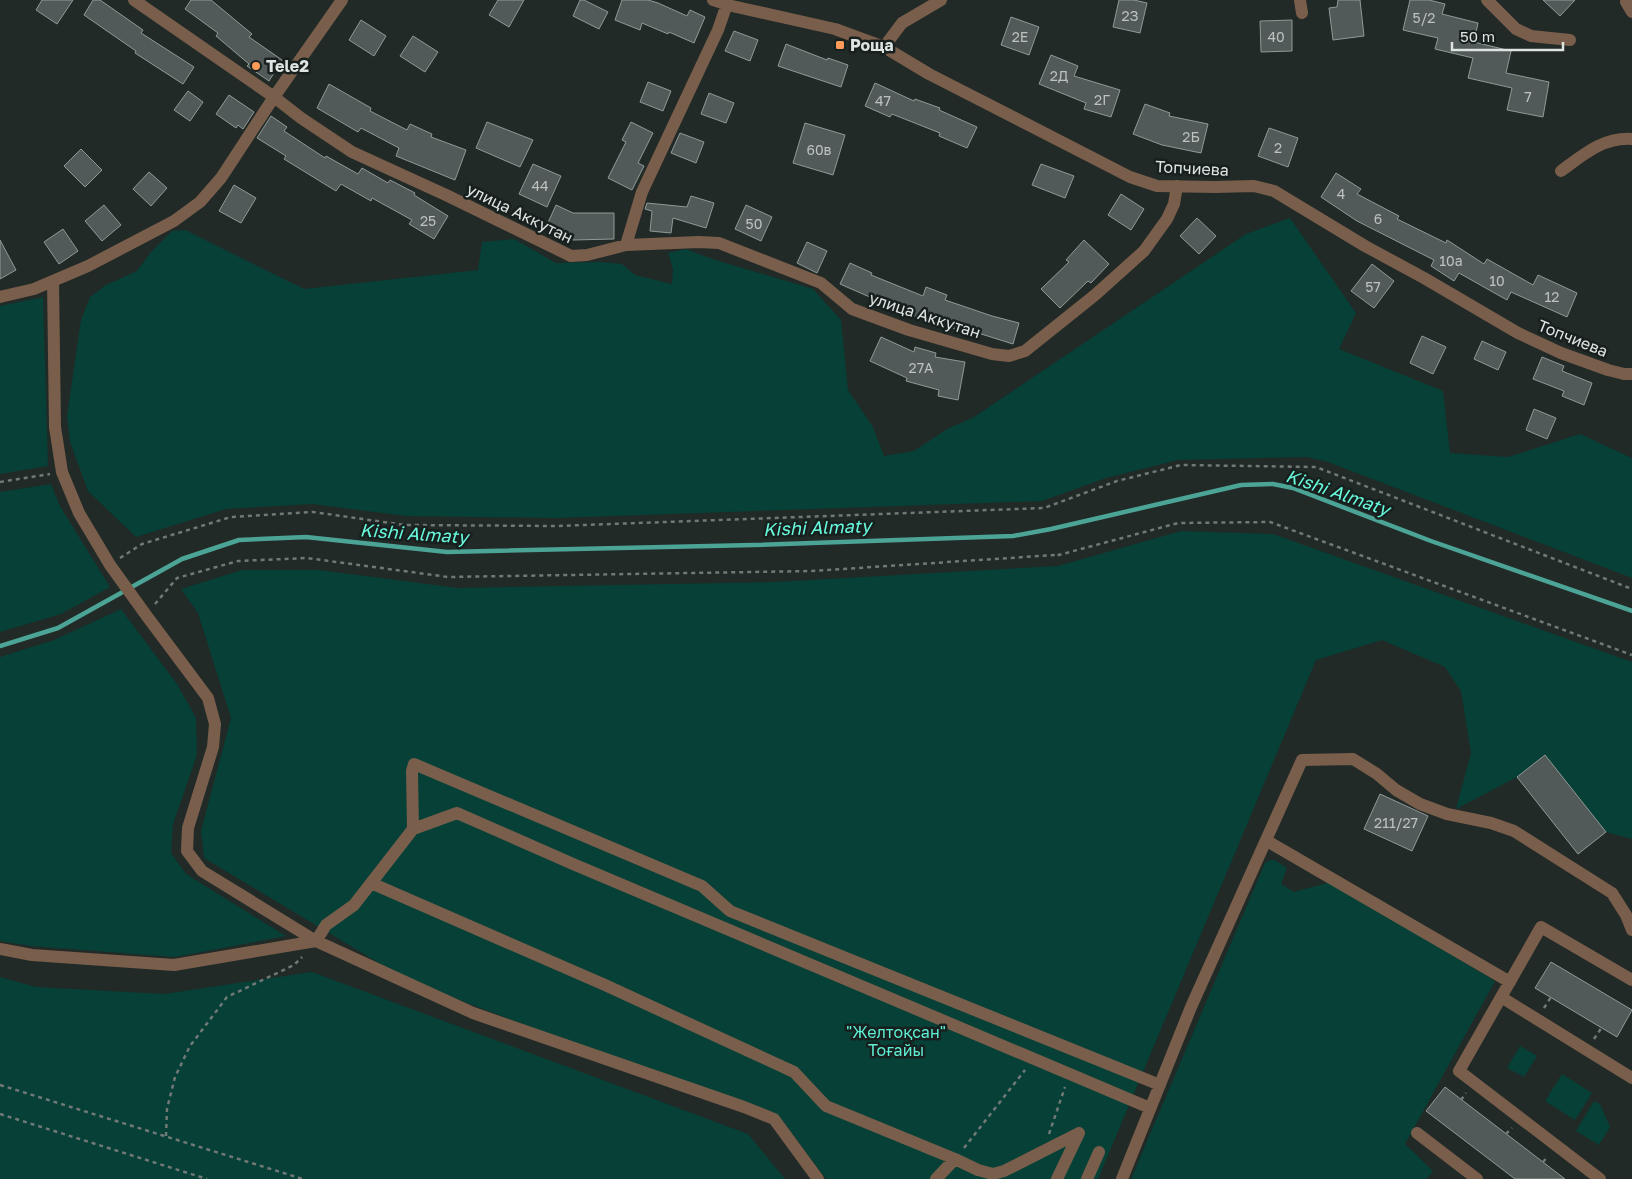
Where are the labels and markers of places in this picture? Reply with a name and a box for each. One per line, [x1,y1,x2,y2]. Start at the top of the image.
place label: Роща [850,35,894,55]
marker: Роща [834,39,846,51]
place label: Tele2 [266,56,309,76]
marker: Tele2 [250,60,262,72]

